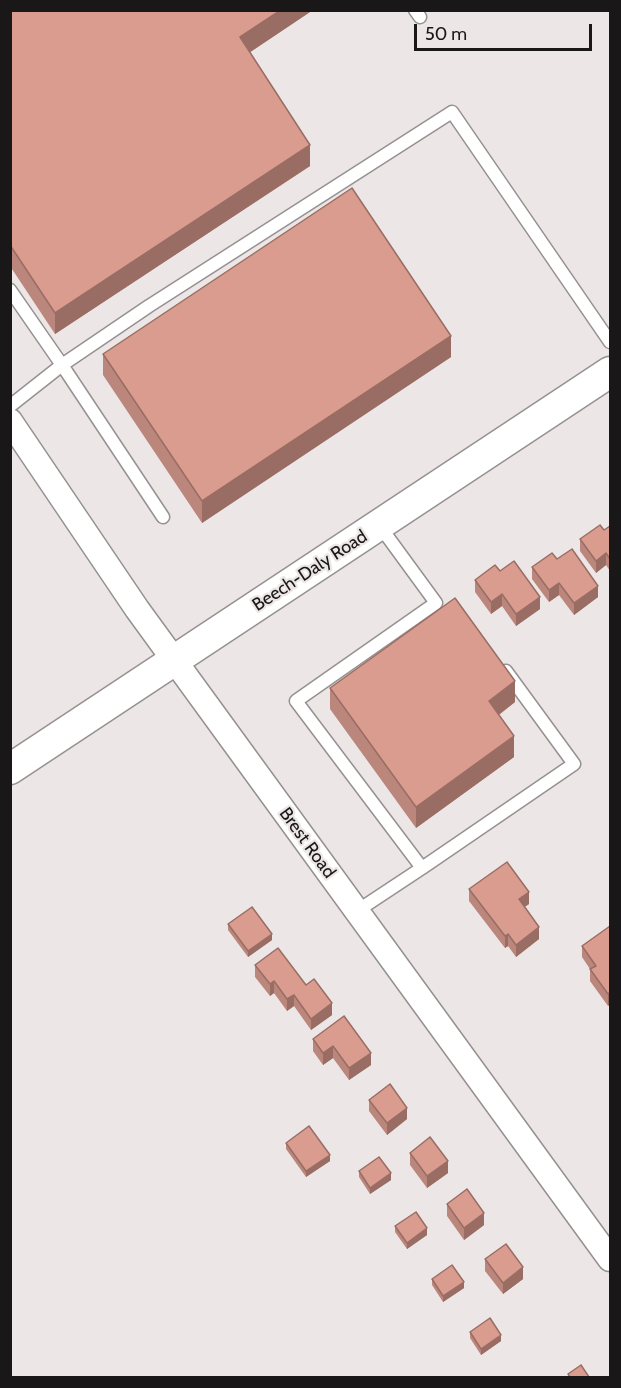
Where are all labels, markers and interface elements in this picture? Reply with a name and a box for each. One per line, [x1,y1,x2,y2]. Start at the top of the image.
scale bar [417,12,596,50]
text: 50 m [425,23,467,45]
street label: Beech-Daly Road [249,526,371,616]
street label: Brest Road [274,804,340,882]

